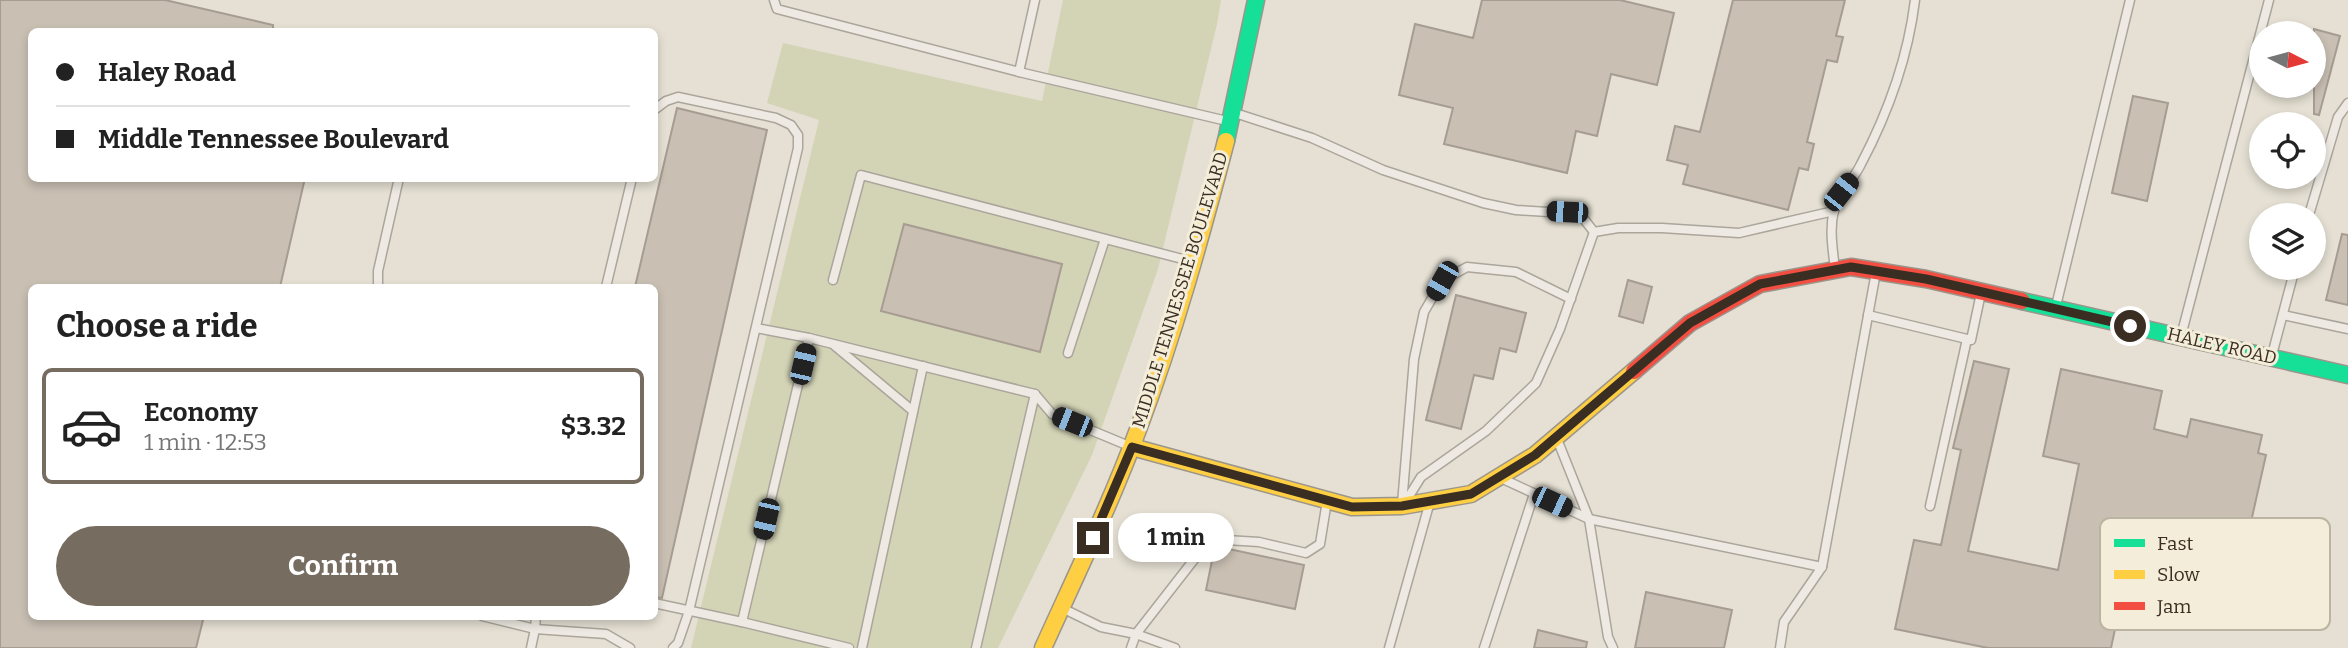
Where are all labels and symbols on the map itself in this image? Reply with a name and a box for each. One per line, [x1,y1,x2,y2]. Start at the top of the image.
north arrow [2249,21,2326,98]
street label: MIDDLE TENNESSEE BOULEVARD [1127,149,1233,431]
car [1820,169,1863,215]
car [1546,200,1589,224]
car [1423,258,1462,304]
route start [2114,310,2146,342]
street label: HALEY ROAD [2165,323,2279,369]
car [789,341,818,387]
car [1049,404,1096,440]
car [1529,484,1576,520]
car [752,496,781,542]
callout: 1 min [1118,514,1233,562]
legend [2100,518,2330,630]
route end [1077,522,1109,554]
text: Fast [2157,532,2194,555]
text: Slow [2157,563,2200,586]
text: Jam [2156,595,2191,618]

